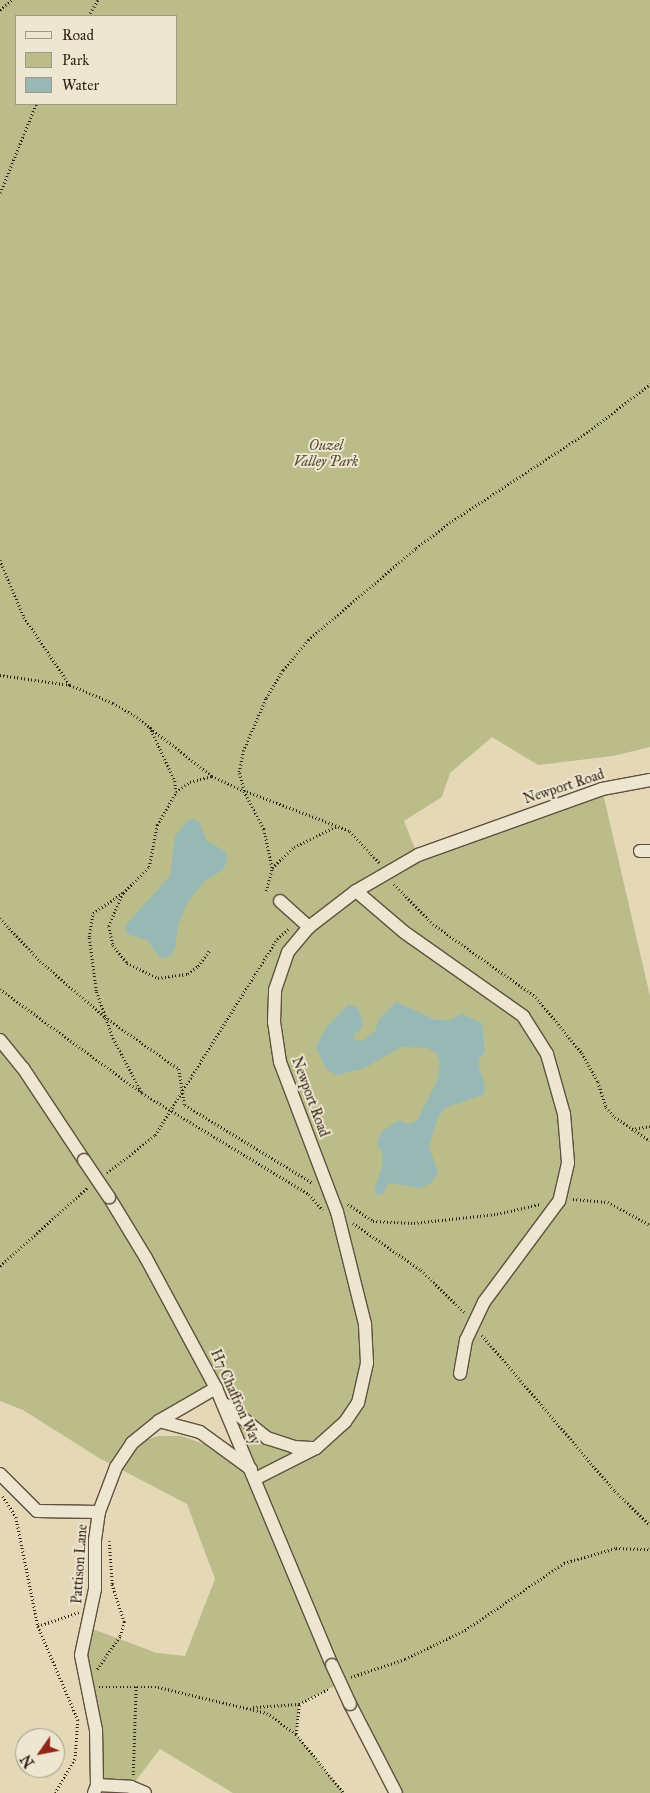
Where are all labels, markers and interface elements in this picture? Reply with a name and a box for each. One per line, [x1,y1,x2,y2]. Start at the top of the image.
legend [15,15,178,105]
text: Road [62,26,94,44]
text: Park [62,51,89,69]
text: Water [62,76,99,94]
park label: Ouzel Valley Park [294,438,358,471]
street label: Newport Road [522,766,606,808]
street label: Newport Road [288,1055,332,1139]
street label: H7 Chaffron Way [207,1347,263,1447]
street label: Pattison Lane [69,1524,91,1604]
north arrow [15,1728,65,1778]
text: N [17,1751,38,1771]

